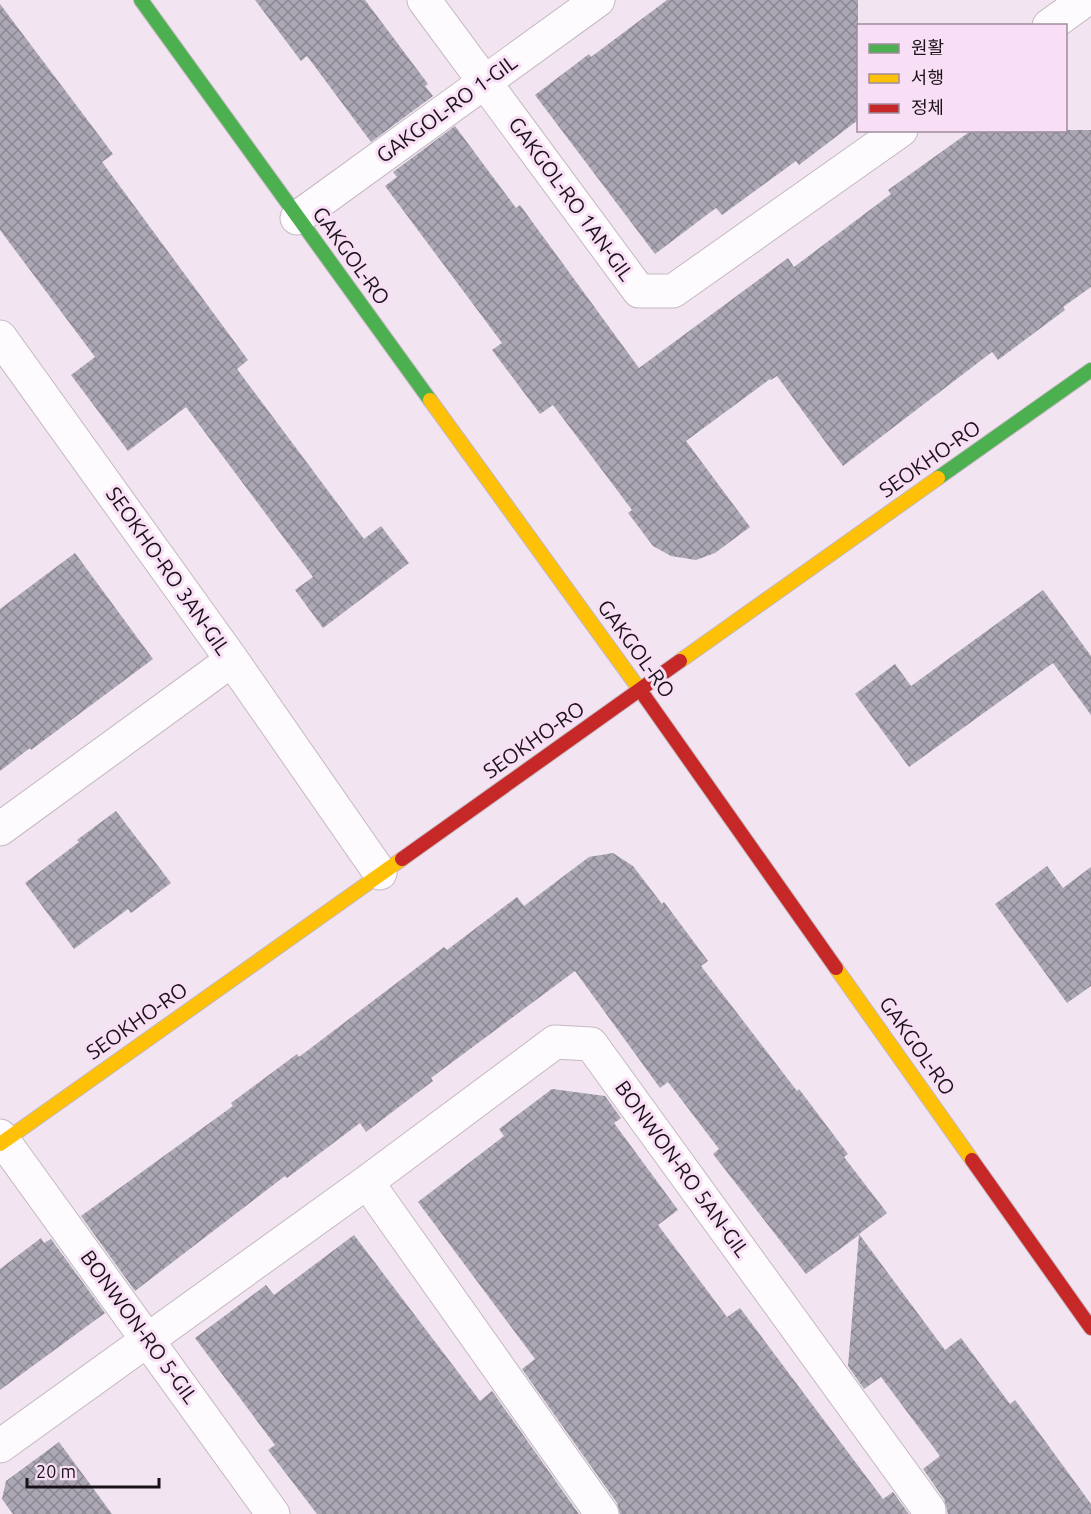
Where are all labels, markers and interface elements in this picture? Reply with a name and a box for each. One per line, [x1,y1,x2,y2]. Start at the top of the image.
legend [857,24,1067,132]
text: 원활 [911,37,944,57]
street label: GAKGOL-RO 1-GIL [372,49,522,167]
text: 서행 [911,67,944,87]
text: 정체 [911,97,944,117]
street label: GAKGOL-RO 1AN-GIL [504,112,639,285]
street label: GAKGOL-RO [308,202,395,309]
street label: SEOKHO-RO [874,415,985,502]
street label: SEOKHO-RO 3AN-GIL [102,482,236,659]
street label: GAKGOL-RO [593,595,680,702]
street label: SEOKHO-RO [478,696,589,783]
street label: SEOKHO-RO [81,977,192,1064]
street label: GAKGOL-RO [875,991,961,1099]
street label: BONWON-RO 5AN-GIL [611,1076,755,1262]
street label: BONWON-RO 5-GIL [76,1245,204,1408]
scale bar [27,1451,159,1489]
text: 20 m [36,1461,76,1481]

